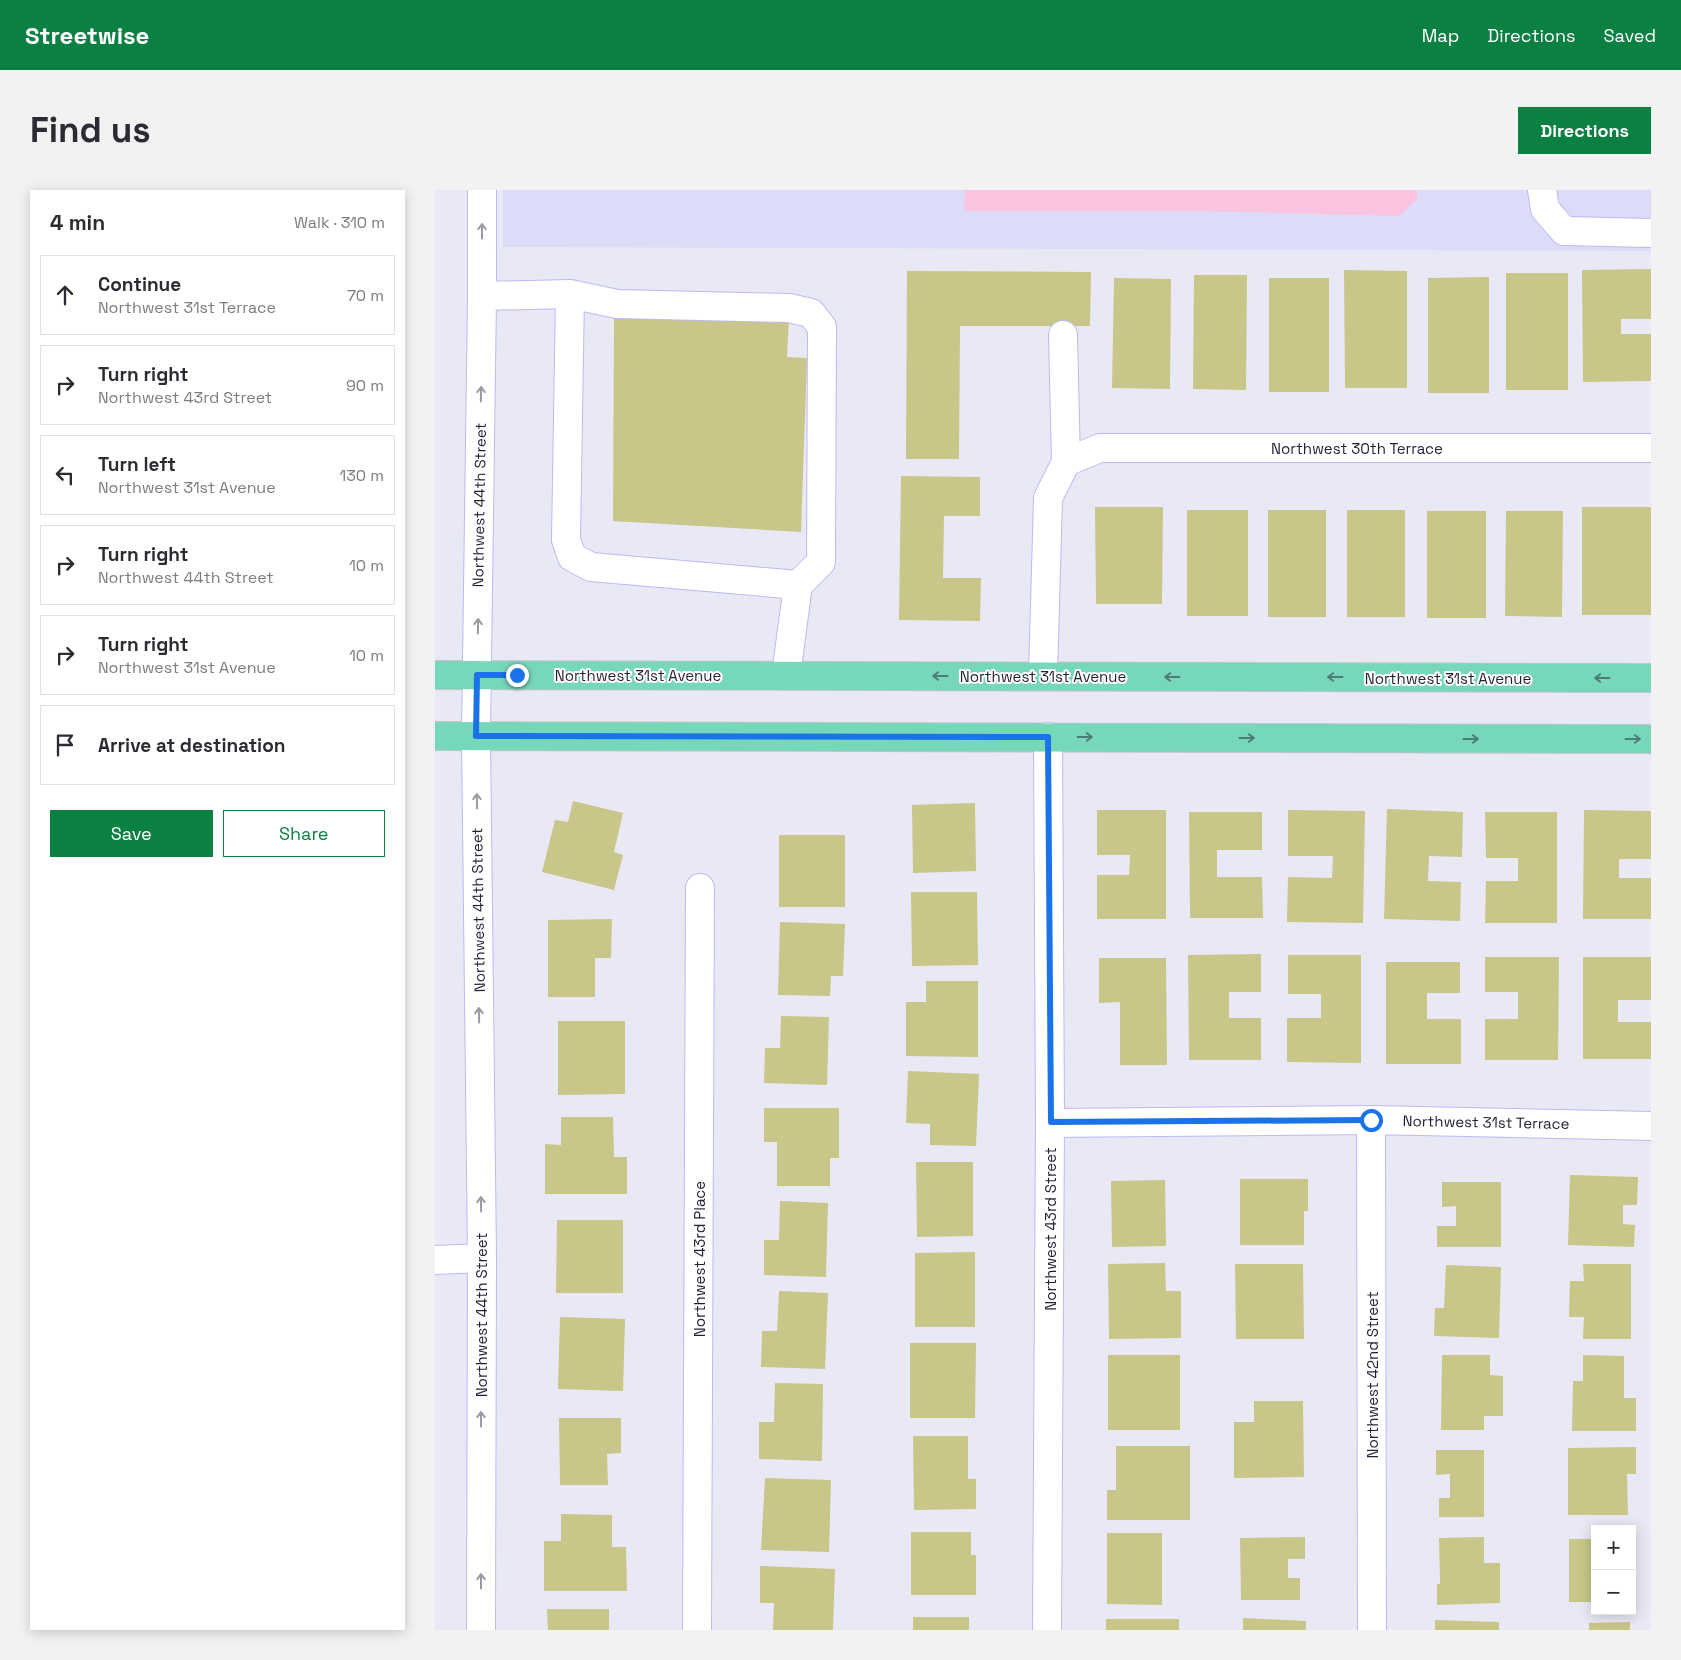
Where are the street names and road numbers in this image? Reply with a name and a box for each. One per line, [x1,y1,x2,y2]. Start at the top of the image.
street label: Northwest 44th Street [468,422,490,587]
street label: Northwest 30th Terrace [1271,439,1443,458]
street label: Northwest 31st Avenue [555,666,721,685]
street label: Northwest 31st Avenue [960,667,1126,686]
street label: Northwest 31st Avenue [1365,669,1531,688]
street label: Northwest 44th Street [467,827,489,992]
street label: Northwest 31st Terrace [1402,1111,1570,1133]
street label: Northwest 43rd Street [1041,1147,1060,1311]
street label: Northwest 43rd Place [690,1181,709,1337]
street label: Northwest 44th Street [472,1233,491,1397]
street label: Northwest 42nd Street [1363,1291,1382,1459]

